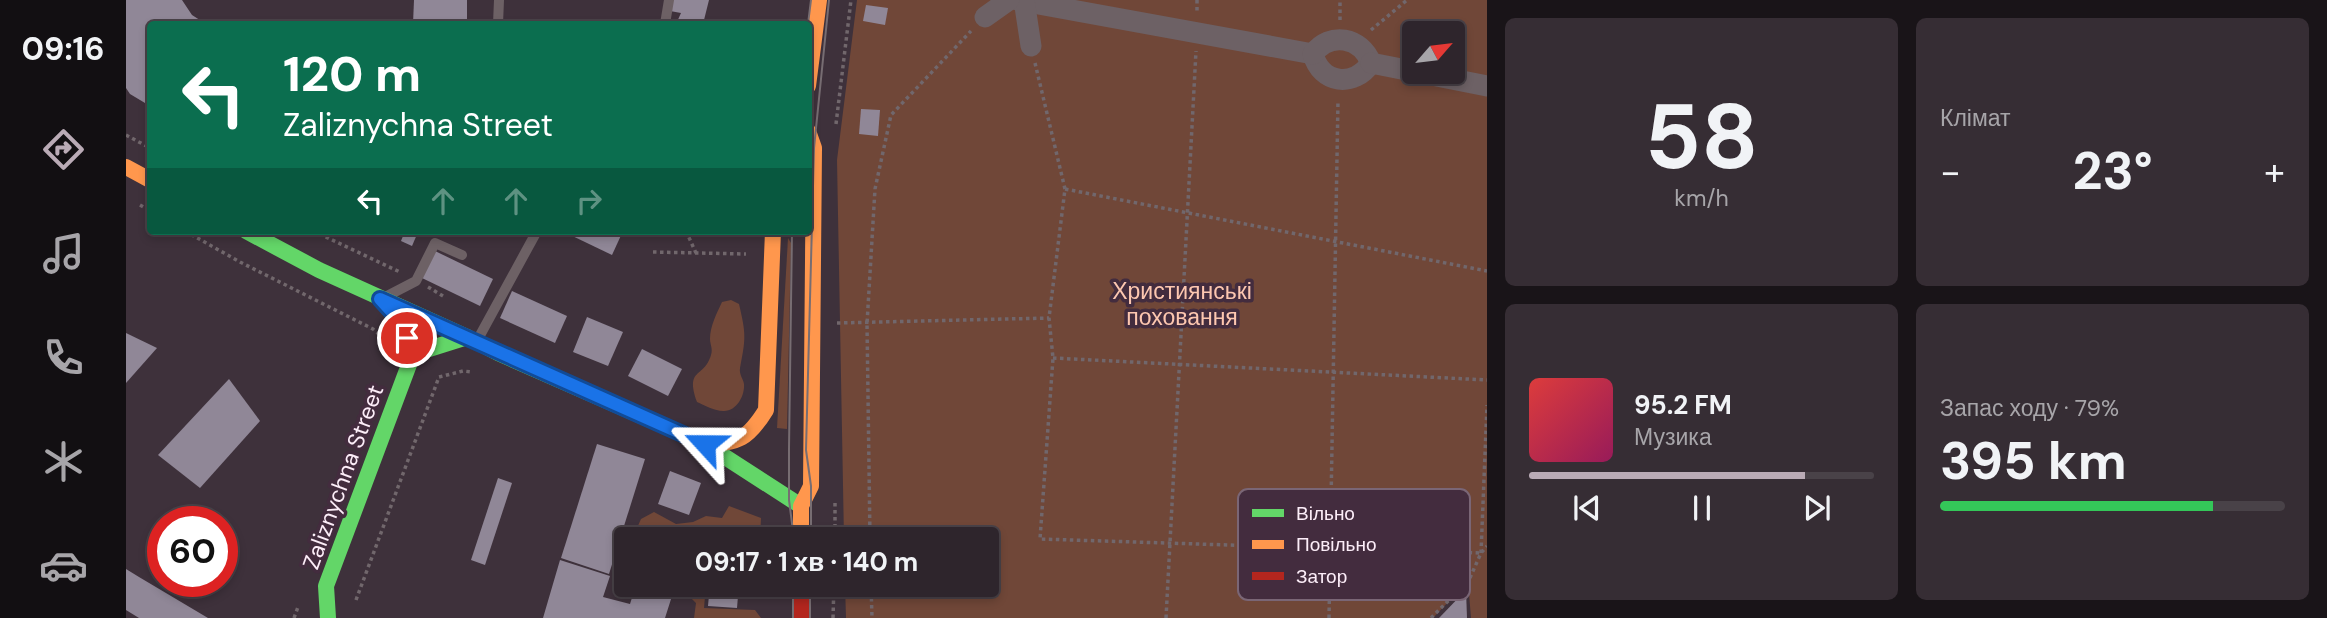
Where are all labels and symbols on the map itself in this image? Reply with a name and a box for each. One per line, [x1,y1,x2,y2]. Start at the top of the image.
north arrow [1402,21,1465,84]
park label: Християнські поховання [1112,276,1252,332]
pin [377,308,437,368]
street label: Zaliznychna Street [296,381,390,573]
position arrow [668,407,742,481]
legend [1238,489,1470,600]
text: Вільно [1296,501,1355,526]
speed limit sign: 60 [147,506,238,597]
text: Повільно [1296,532,1377,557]
text: Затор [1296,564,1347,589]

